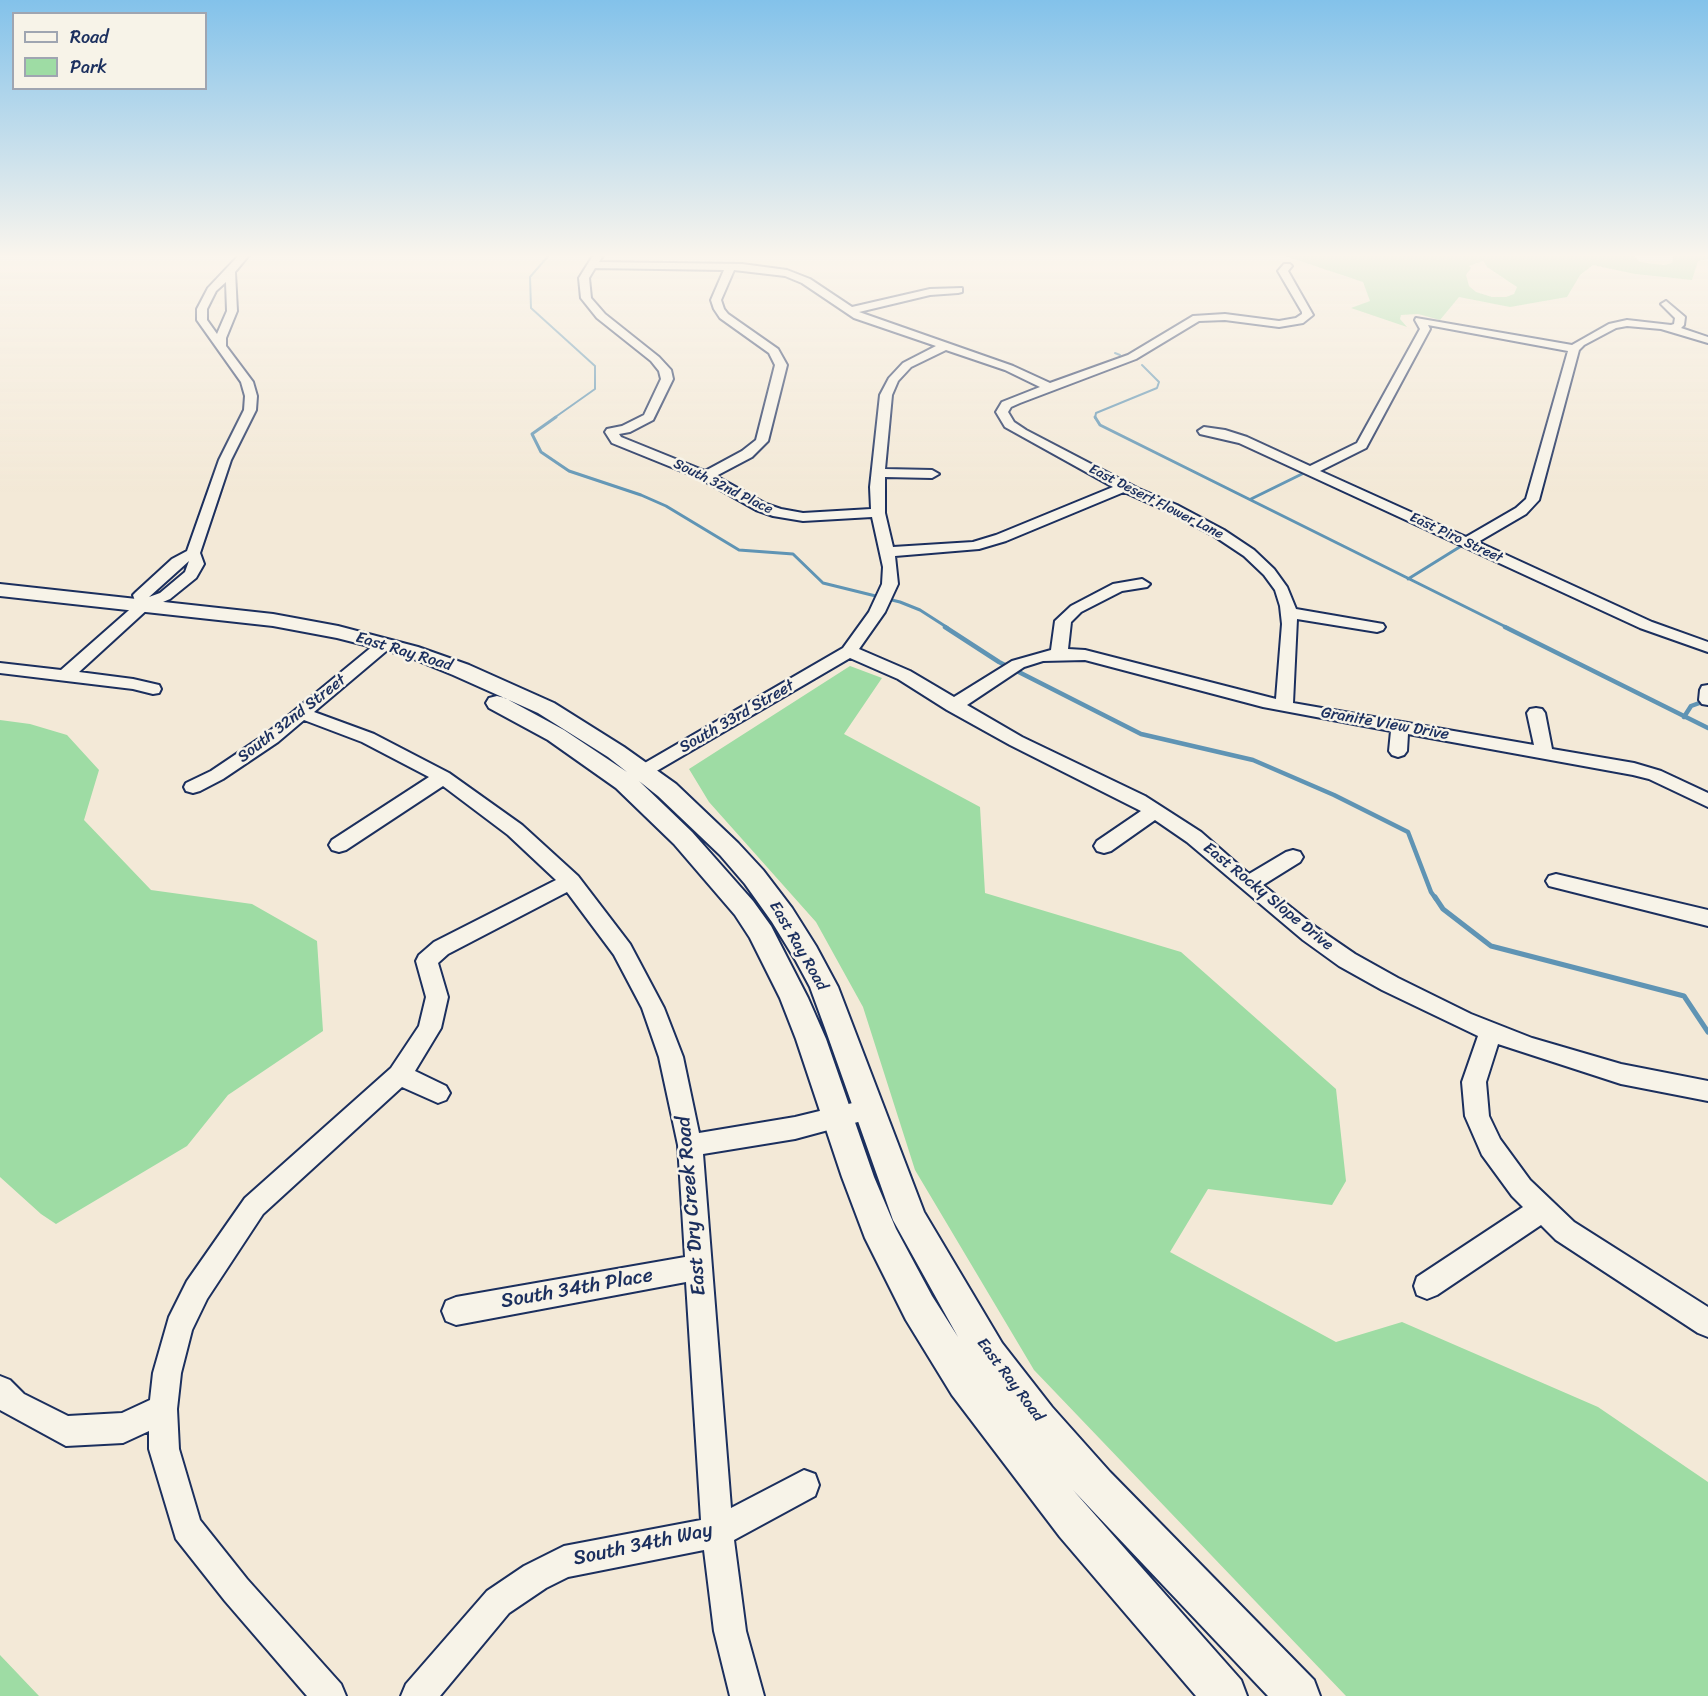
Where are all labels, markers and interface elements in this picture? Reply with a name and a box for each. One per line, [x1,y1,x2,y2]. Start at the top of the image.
legend [12,12,207,90]
text: Road [70,21,109,53]
text: Park [70,51,107,83]
street label: South 32nd Place [671,456,775,518]
street label: East Desert Flower Lane [1086,461,1226,543]
street label: East Piro Street [1407,509,1505,567]
street label: East Ray Road [353,628,455,676]
street label: South 32nd Street [234,671,350,767]
street label: South 33rd Street [676,676,798,758]
street label: Granite View Drive [1320,703,1450,745]
street label: East Rocky Slope Drive [1199,839,1337,955]
street label: East Ray Road [765,898,831,994]
street label: East Dry Creek Road [672,1115,712,1297]
street label: South 34th Place [499,1264,655,1314]
street label: East Ray Road [972,1334,1048,1426]
street label: South 34th Way [571,1519,715,1571]

